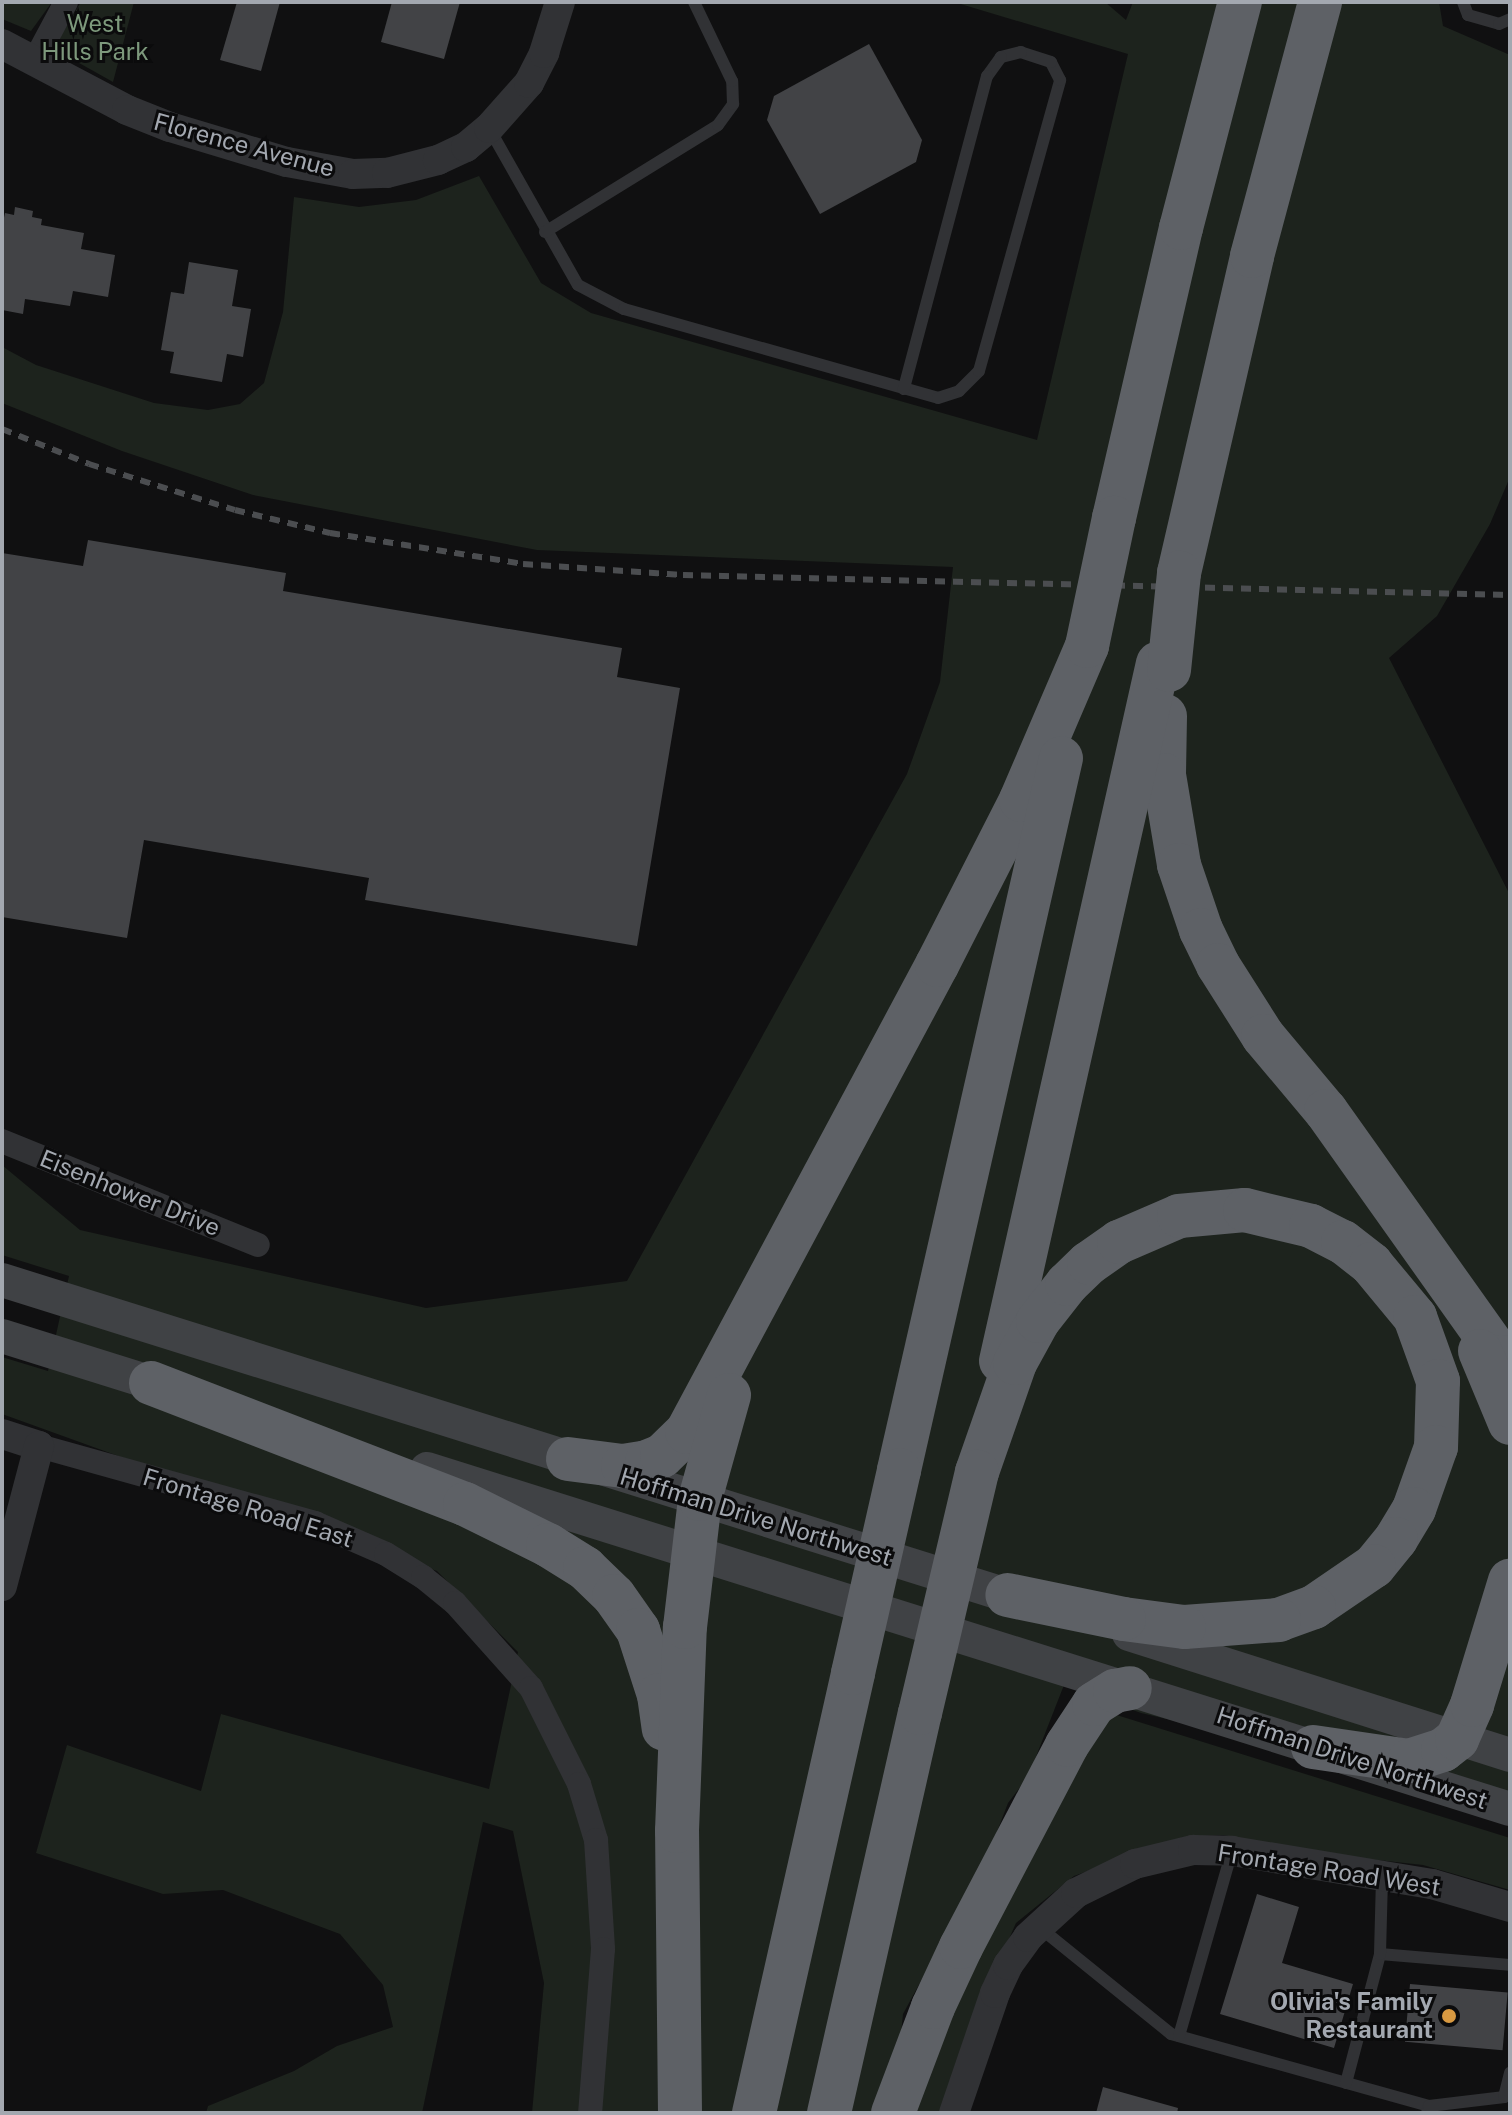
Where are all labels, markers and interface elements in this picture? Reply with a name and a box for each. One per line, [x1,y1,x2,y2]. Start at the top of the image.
park label: West Hills Park [41,10,149,66]
street label: Florence Avenue [150,107,338,183]
street label: Eisenhower Drive [36,1144,224,1242]
street label: Frontage Road East [139,1462,357,1554]
street label: Hoffman Drive Northwest [616,1462,896,1572]
street label: Hoffman Drive Northwest [1213,1701,1491,1815]
street label: Frontage Road West [1215,1838,1443,1902]
place label: Olivia's Family Restaurant [1270,1988,1433,2044]
marker: Olivia's Family Restaurant [1440,2007,1458,2025]

